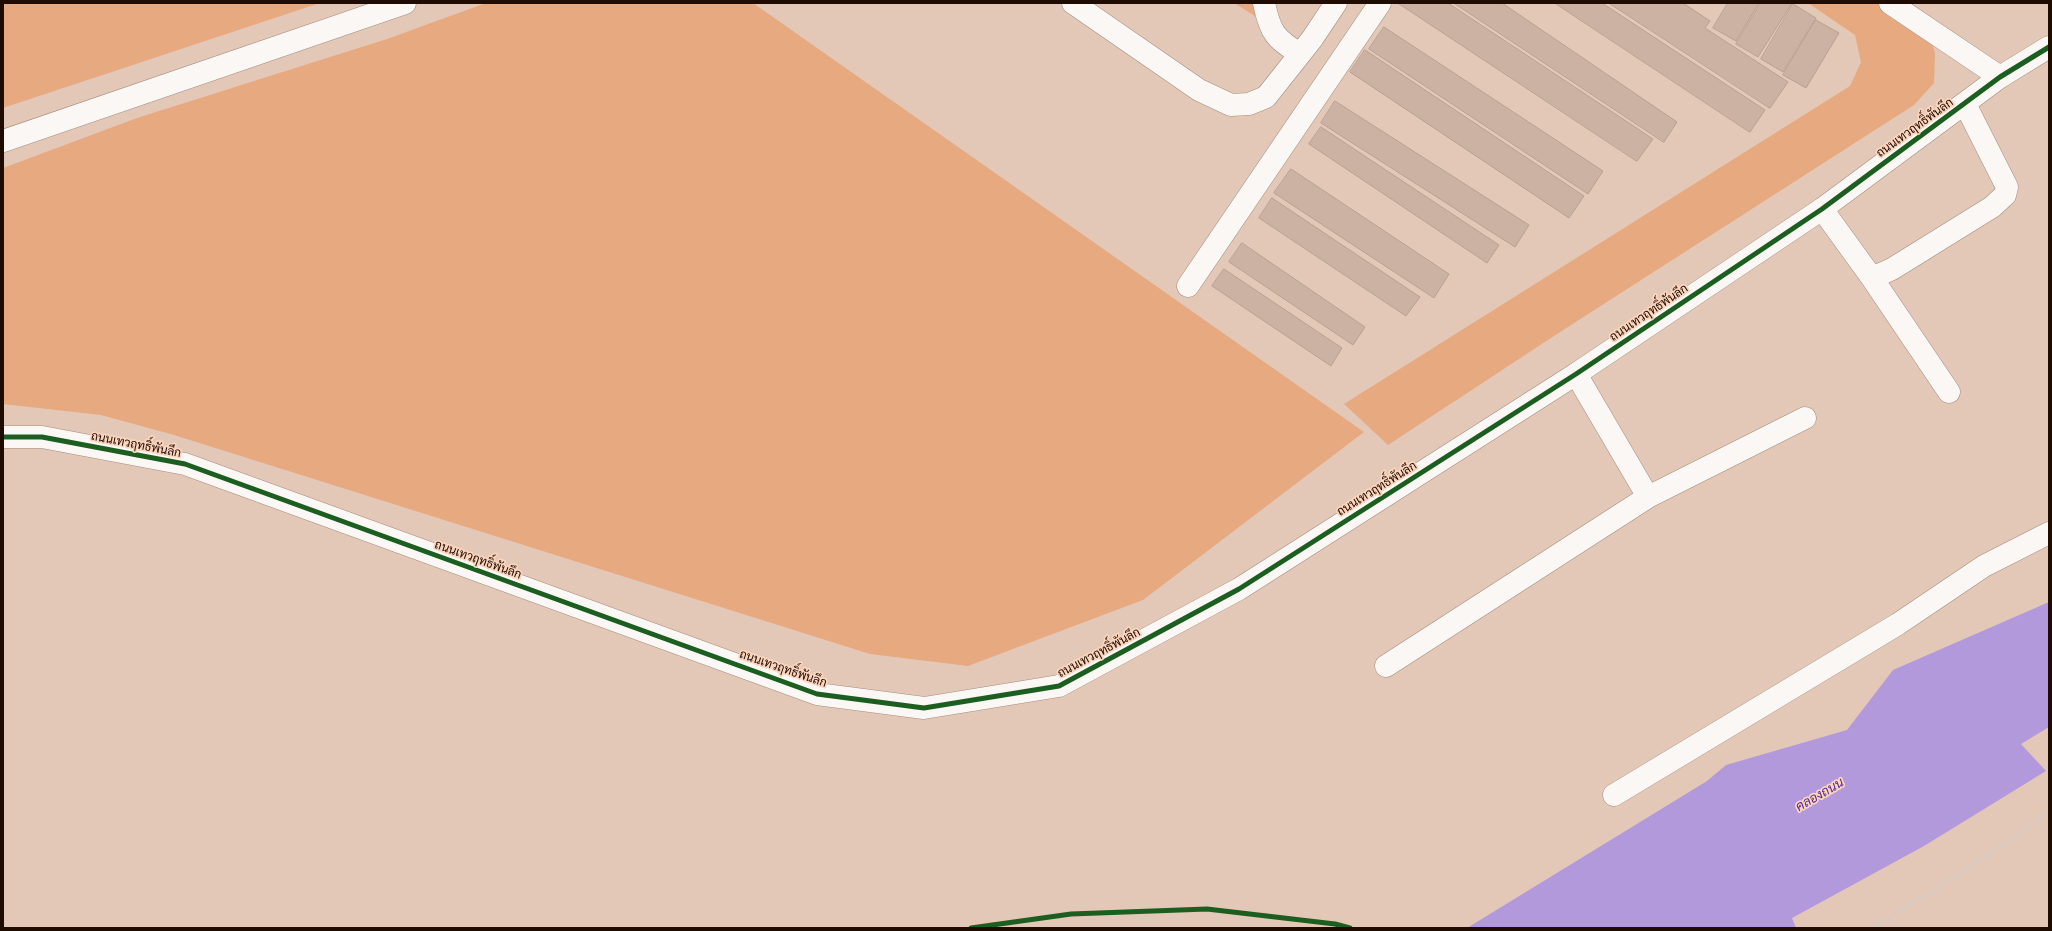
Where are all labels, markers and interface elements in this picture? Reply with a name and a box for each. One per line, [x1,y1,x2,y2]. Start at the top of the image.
street label: ถนนเทวฤทธิ์พันลึก [1874,95,1956,161]
street label: ถนนเทวฤทธิ์พันลึก [1607,281,1691,345]
street label: ถนนเทวฤทธิ์พันลึก [90,429,182,461]
street label: ถนนเทวฤทธิ์พันลึก [1334,459,1420,519]
street label: ถนนเทวฤทธิ์พันลึก [433,538,523,582]
street label: ถนนเทวฤทธิ์พันลึก [1055,625,1143,681]
street label: ถนนเทวฤทธิ์พันลึก [737,647,829,691]
water label: คลองถนน [1793,775,1847,815]

